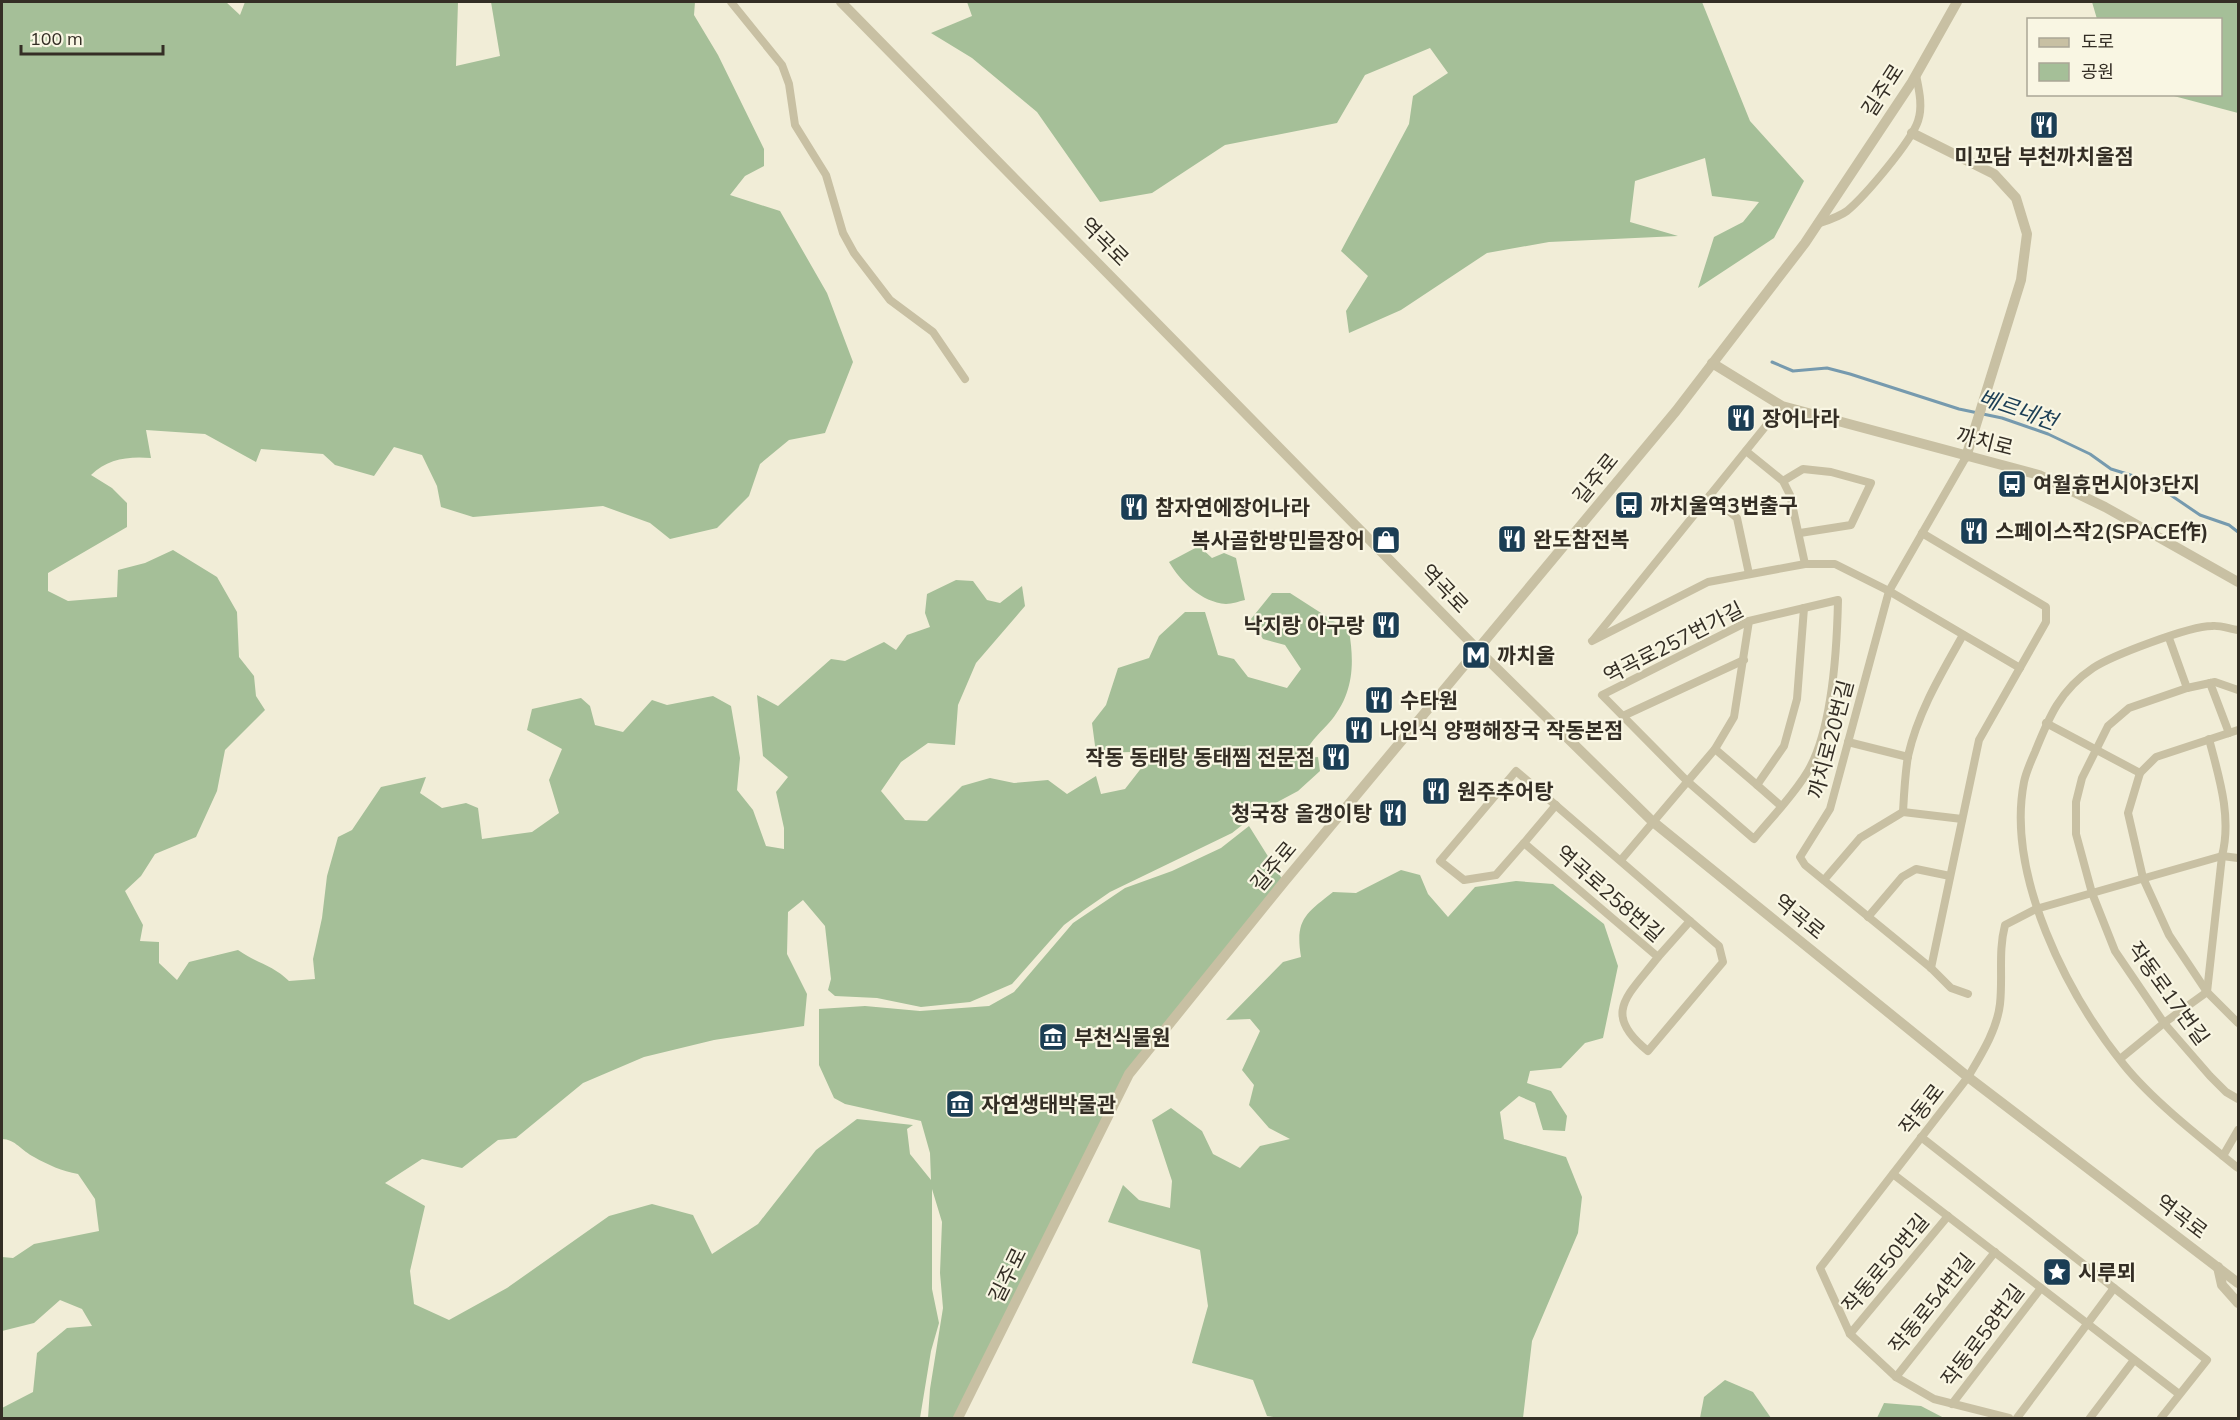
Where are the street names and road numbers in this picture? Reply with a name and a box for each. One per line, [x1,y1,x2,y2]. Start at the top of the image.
street label: 길주로 [1855,59,1909,121]
street label: 역곡로 [1075,211,1135,271]
street label: 까치로 [1954,421,2016,461]
street label: 길주로 [1567,447,1623,509]
street label: 역곡로 [1416,558,1474,618]
street label: 역곡로257번가길 [1599,596,1747,688]
street label: 까치로20번길 [1802,677,1858,801]
street label: 길주로 [1244,835,1302,897]
street label: 역곡로258번길 [1551,839,1669,947]
street label: 역곡로 [1769,888,1831,944]
street label: 작동로17번길 [2123,936,2215,1050]
street label: 작동로 [1893,1078,1949,1140]
street label: 역곡로 [2151,1188,2213,1244]
street label: 작동로50번길 [1836,1208,1934,1318]
street label: 길주로 [983,1243,1031,1307]
street label: 작동로54번길 [1883,1247,1979,1359]
street label: 작동로58번길 [1935,1279,2029,1391]

